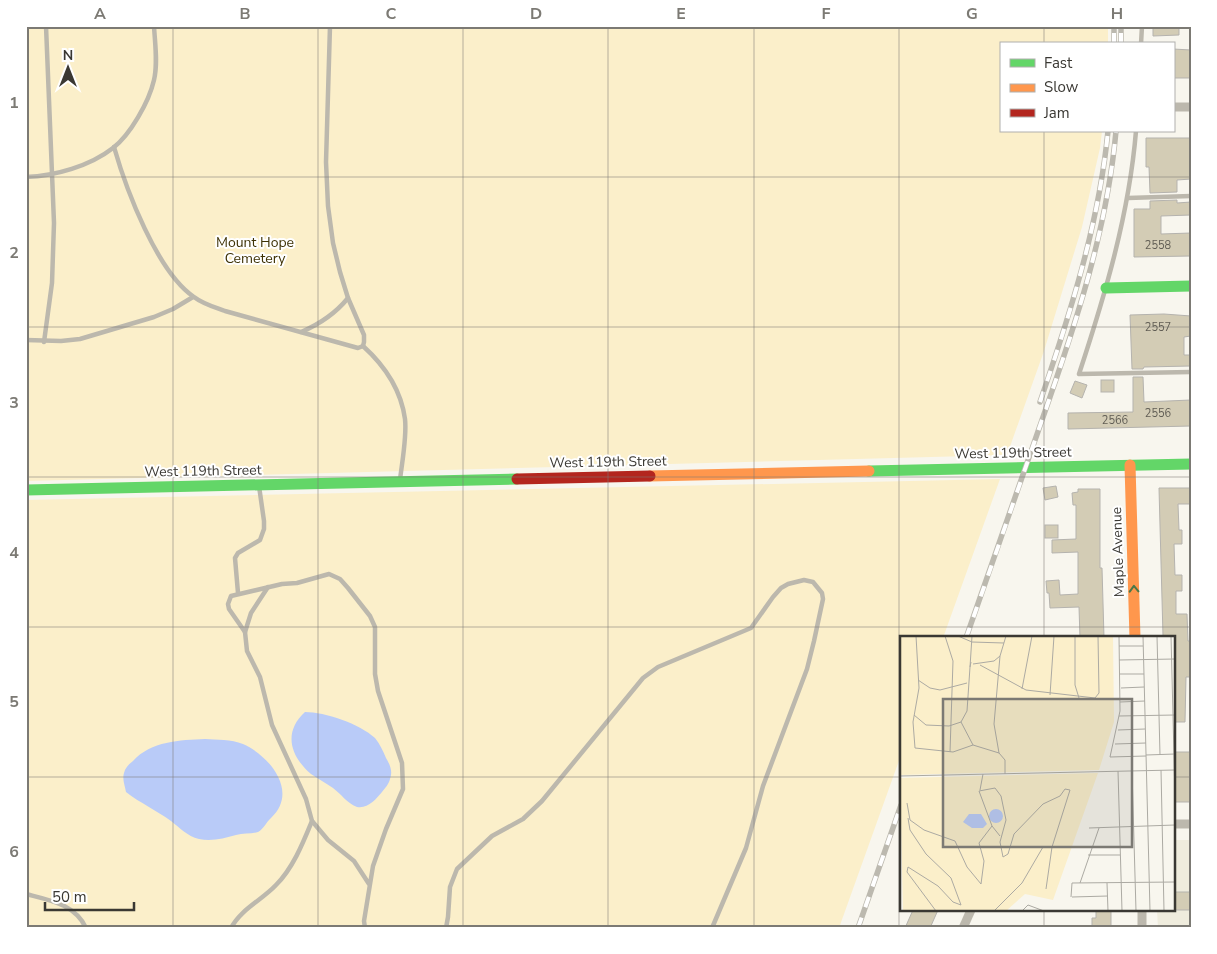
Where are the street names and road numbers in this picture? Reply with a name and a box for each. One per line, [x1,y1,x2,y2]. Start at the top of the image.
street label: West 119th Street [954,442,1072,464]
street label: West 119th Street [549,451,667,473]
street label: West 119th Street [144,460,262,482]
street label: Maple Avenue [1107,507,1129,597]

